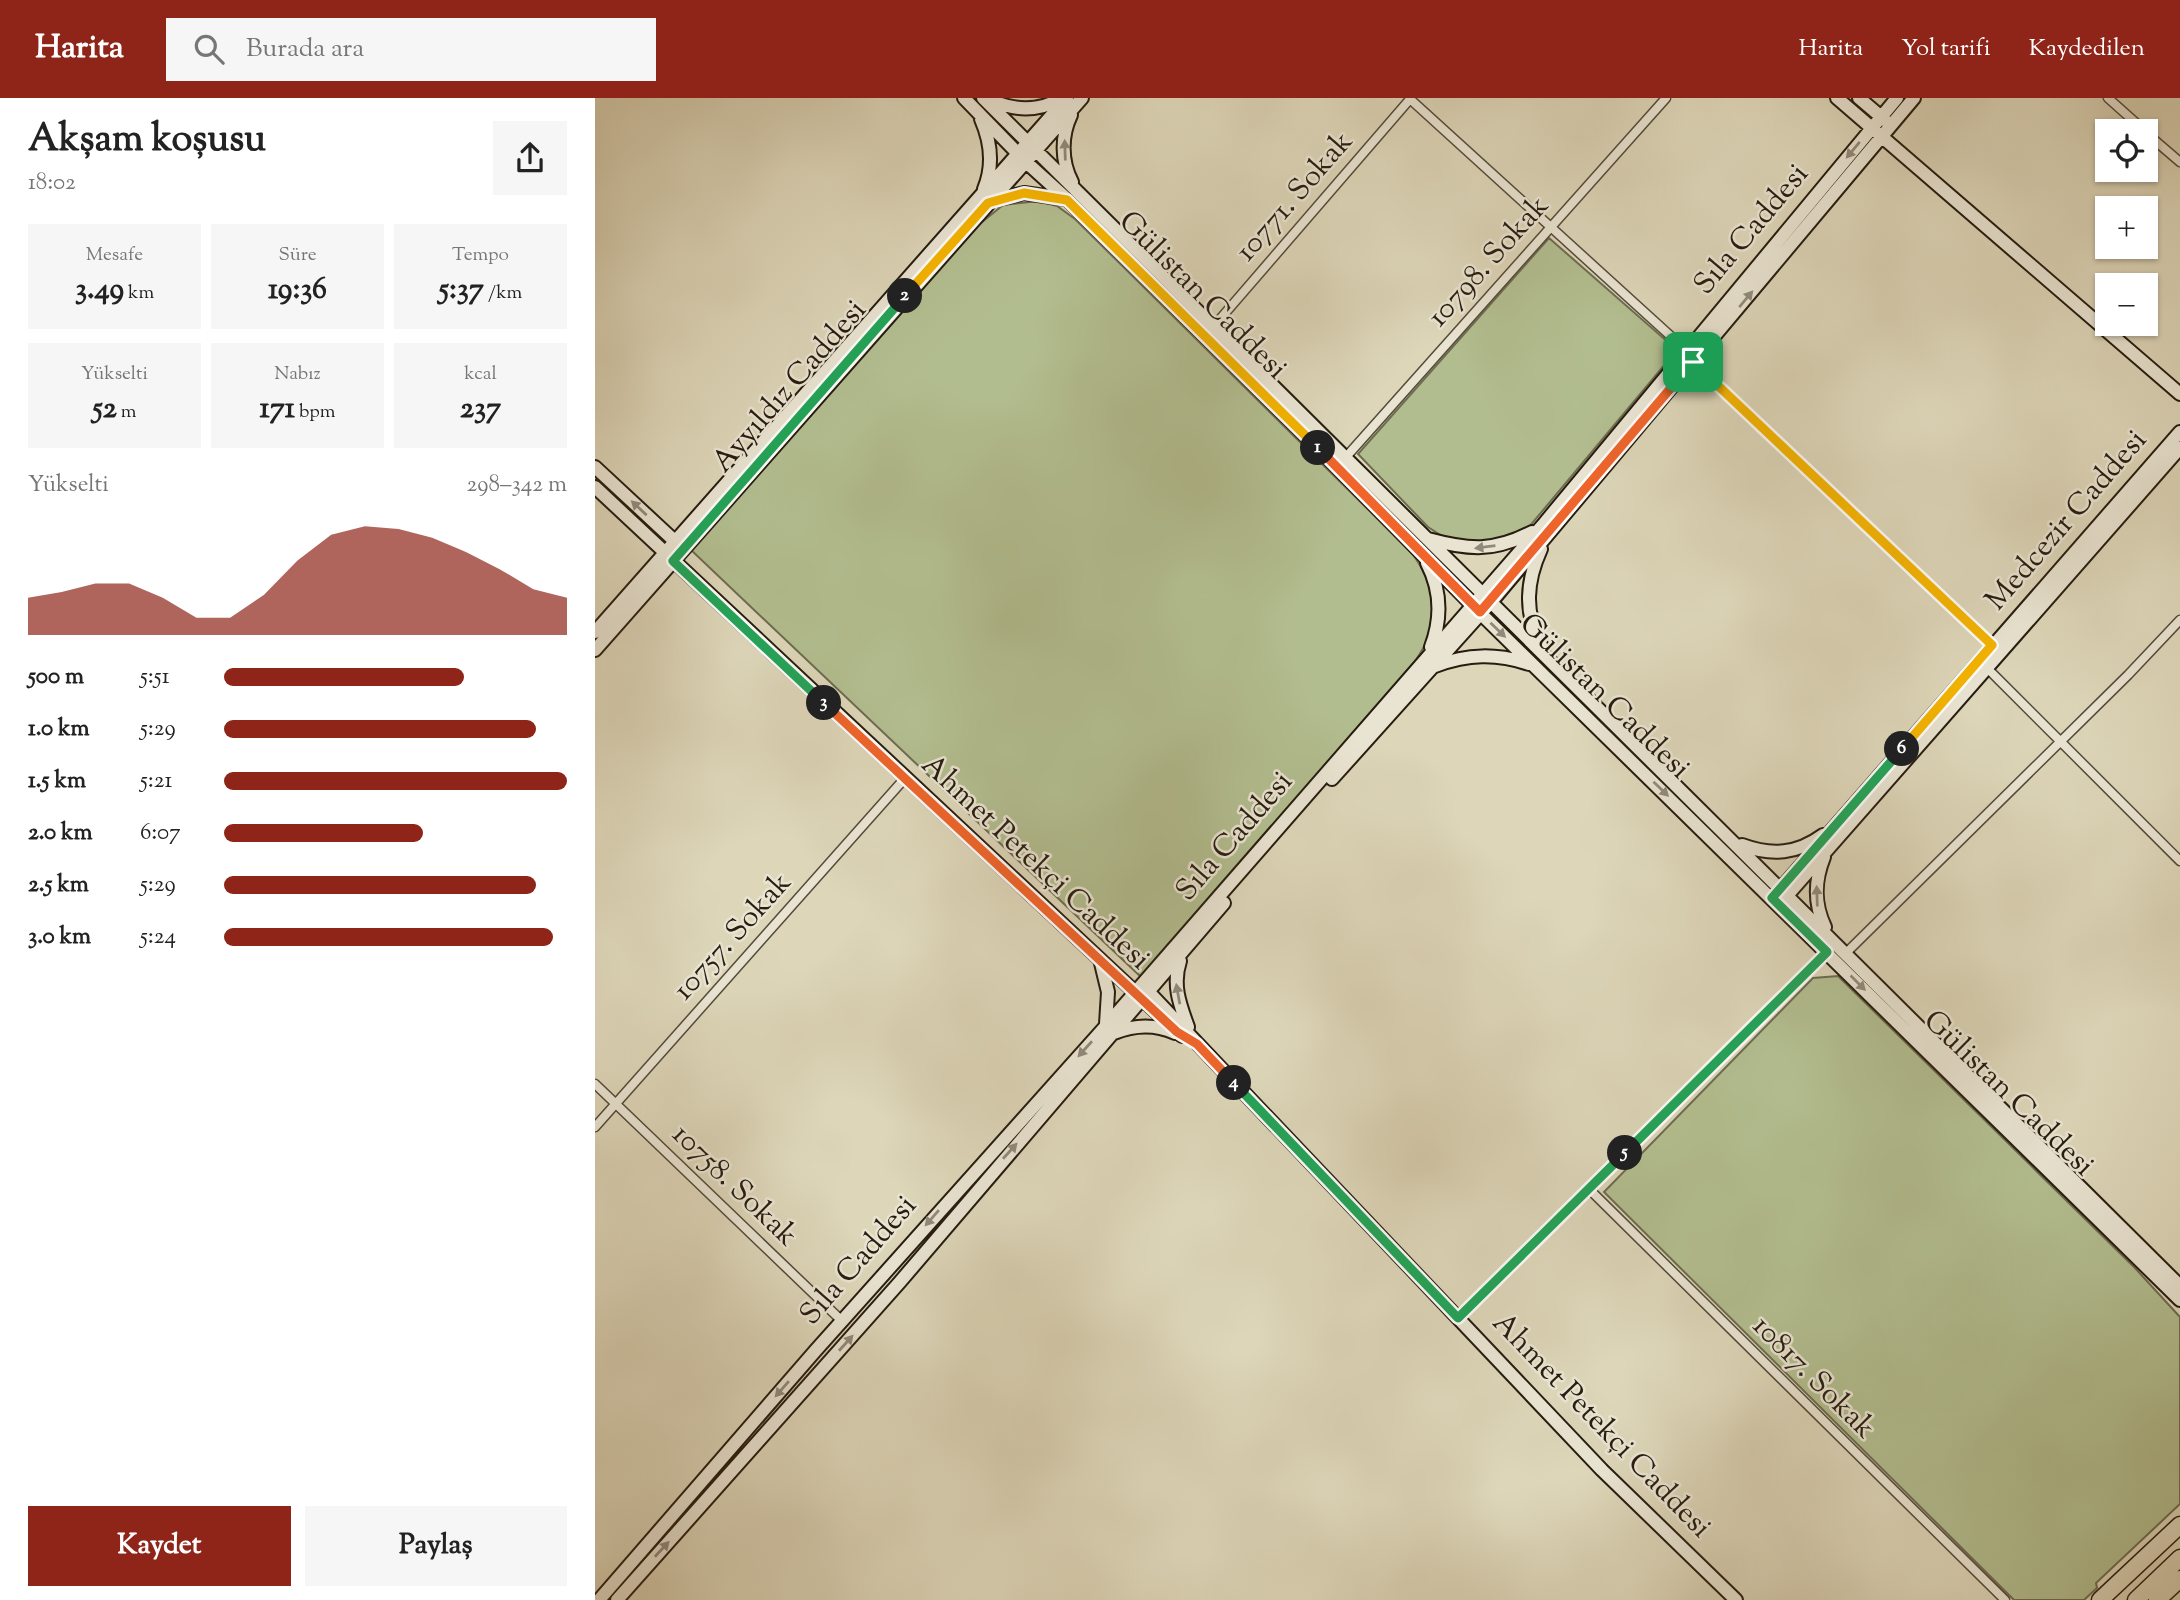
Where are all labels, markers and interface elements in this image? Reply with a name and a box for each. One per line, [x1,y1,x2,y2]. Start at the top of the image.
search box [166,18,656,81]
text: Harita [35,25,124,73]
icon: search [190,30,228,68]
text: Burada ara [246,31,364,68]
text: Harita [1799,32,1863,66]
text: Yol tarifi [1901,32,1991,66]
text: Kaydedilen [2029,32,2145,66]
text: Akşam koşusu [28,114,266,168]
map controls [2095,119,2158,336]
button: locate [2095,119,2158,182]
button: share [493,121,567,195]
street label: 10771. Sokak [1226,122,1364,272]
one-way arrow [1059,139,1070,161]
one-way arrow [1846,141,1861,159]
street label: Sıla Caddesi [1684,155,1820,305]
text: 18:02 [28,167,76,200]
street label: 10798. Sokak [1418,187,1560,337]
button: + [2095,196,2158,259]
street label: Gülistan Caddesi [1108,202,1296,390]
text: Mesafe [86,242,143,269]
text: Süre [278,242,317,269]
text: Tempo [452,242,509,269]
text: 3.49 [75,269,124,312]
text: 19:36 [268,269,327,312]
text: 5:37 [439,269,484,312]
button: − [2095,273,2158,336]
pin: 2 [887,278,923,314]
text: km [124,280,154,307]
text: /km [484,280,522,307]
text: 2 [900,282,909,309]
one-way arrow [1738,290,1753,307]
street label: Ayyıldız Caddesi [703,291,877,483]
pin [1663,332,1723,392]
icon: arrive [1674,343,1712,381]
text: Yükselti [81,361,148,388]
text: Nabız [274,361,321,388]
text: kcal [464,361,497,388]
text: 52 [92,388,117,431]
text: 171 [260,388,295,431]
text: 237 [460,388,501,431]
text: m [117,399,137,426]
text: bpm [295,399,335,426]
street label: Medcezir Caddesi [1976,421,2158,621]
pin: 1 [1301,430,1335,466]
text: 1 [1314,434,1321,461]
text: Yükselti [28,469,109,502]
text: 298–342 m [466,469,567,502]
one-way arrow [630,500,648,516]
one-way arrow [1474,542,1496,553]
street label: Gülistan Caddesi [1509,604,1699,790]
one-way arrow [1490,622,1507,639]
text: 500 m [28,661,84,694]
text: 5:51 [140,661,170,694]
pin: 3 [807,686,841,720]
text: 3 [820,689,827,716]
text: 1.0 km [28,713,90,746]
text: 5:29 [140,713,176,746]
pin: 6 [1885,732,1919,766]
text: 6 [1897,735,1906,762]
street label: Ahmet Petekçi Caddesi [911,745,1159,981]
street label: Sıla Caddesi [1166,763,1304,911]
text: 1.5 km [28,765,86,798]
text: 5:21 [140,765,172,798]
one-way arrow [1652,781,1669,797]
text: 2.0 km [28,817,93,850]
text: 6:07 [140,817,181,850]
street label: 10757. Sokak [664,863,802,1011]
text: 2.5 km [28,869,89,902]
text: 5:29 [140,869,176,902]
one-way arrow [1812,885,1823,907]
text: 3.0 km [28,921,91,954]
text: 5:24 [140,921,176,954]
one-way arrow [1850,974,1866,991]
one-way arrow [1172,983,1183,1005]
street label: Gülistan Caddesi [1913,1001,2103,1187]
one-way arrow [1077,1040,1093,1057]
pin: 4 [1217,1066,1251,1100]
text: 4 [1229,1069,1238,1096]
street label: 10758. Sokak [661,1115,807,1257]
pin: 5 [1607,1136,1643,1170]
text: 5 [1621,1139,1628,1166]
one-way arrow [1002,1143,1017,1160]
street label: Sıla Caddesi [790,1187,928,1335]
one-way arrow [924,1209,940,1227]
street label: Ahmet Petekçi Caddesi [1481,1303,1721,1549]
street label: 10817. Sokak [1741,1306,1885,1450]
one-way arrow [838,1334,853,1351]
one-way arrow [774,1380,790,1398]
button: Kaydet [28,1506,291,1586]
button: Paylaş [305,1506,567,1586]
one-way arrow [654,1541,670,1558]

